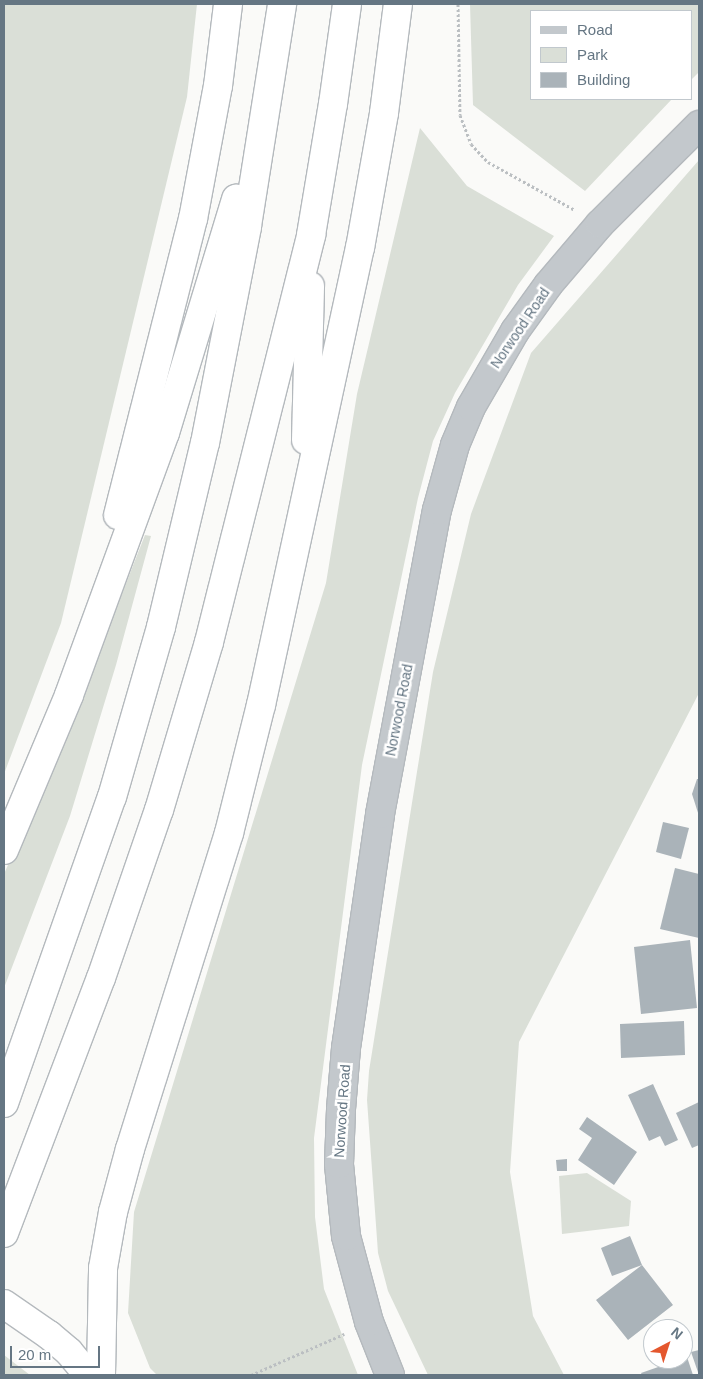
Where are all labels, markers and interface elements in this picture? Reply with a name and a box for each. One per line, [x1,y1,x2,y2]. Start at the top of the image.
legend [530,10,693,100]
text: Road [577,21,613,38]
text: Park [577,46,608,63]
text: Building [577,71,630,88]
street label: Norwood Road [487,285,553,371]
street label: Norwood Road [382,663,416,757]
street label: Norwood Road [330,1064,354,1158]
north arrow [643,1319,693,1369]
text: N [668,1324,686,1343]
scale bar [12,1336,102,1368]
text: 20 m [18,1346,51,1363]

